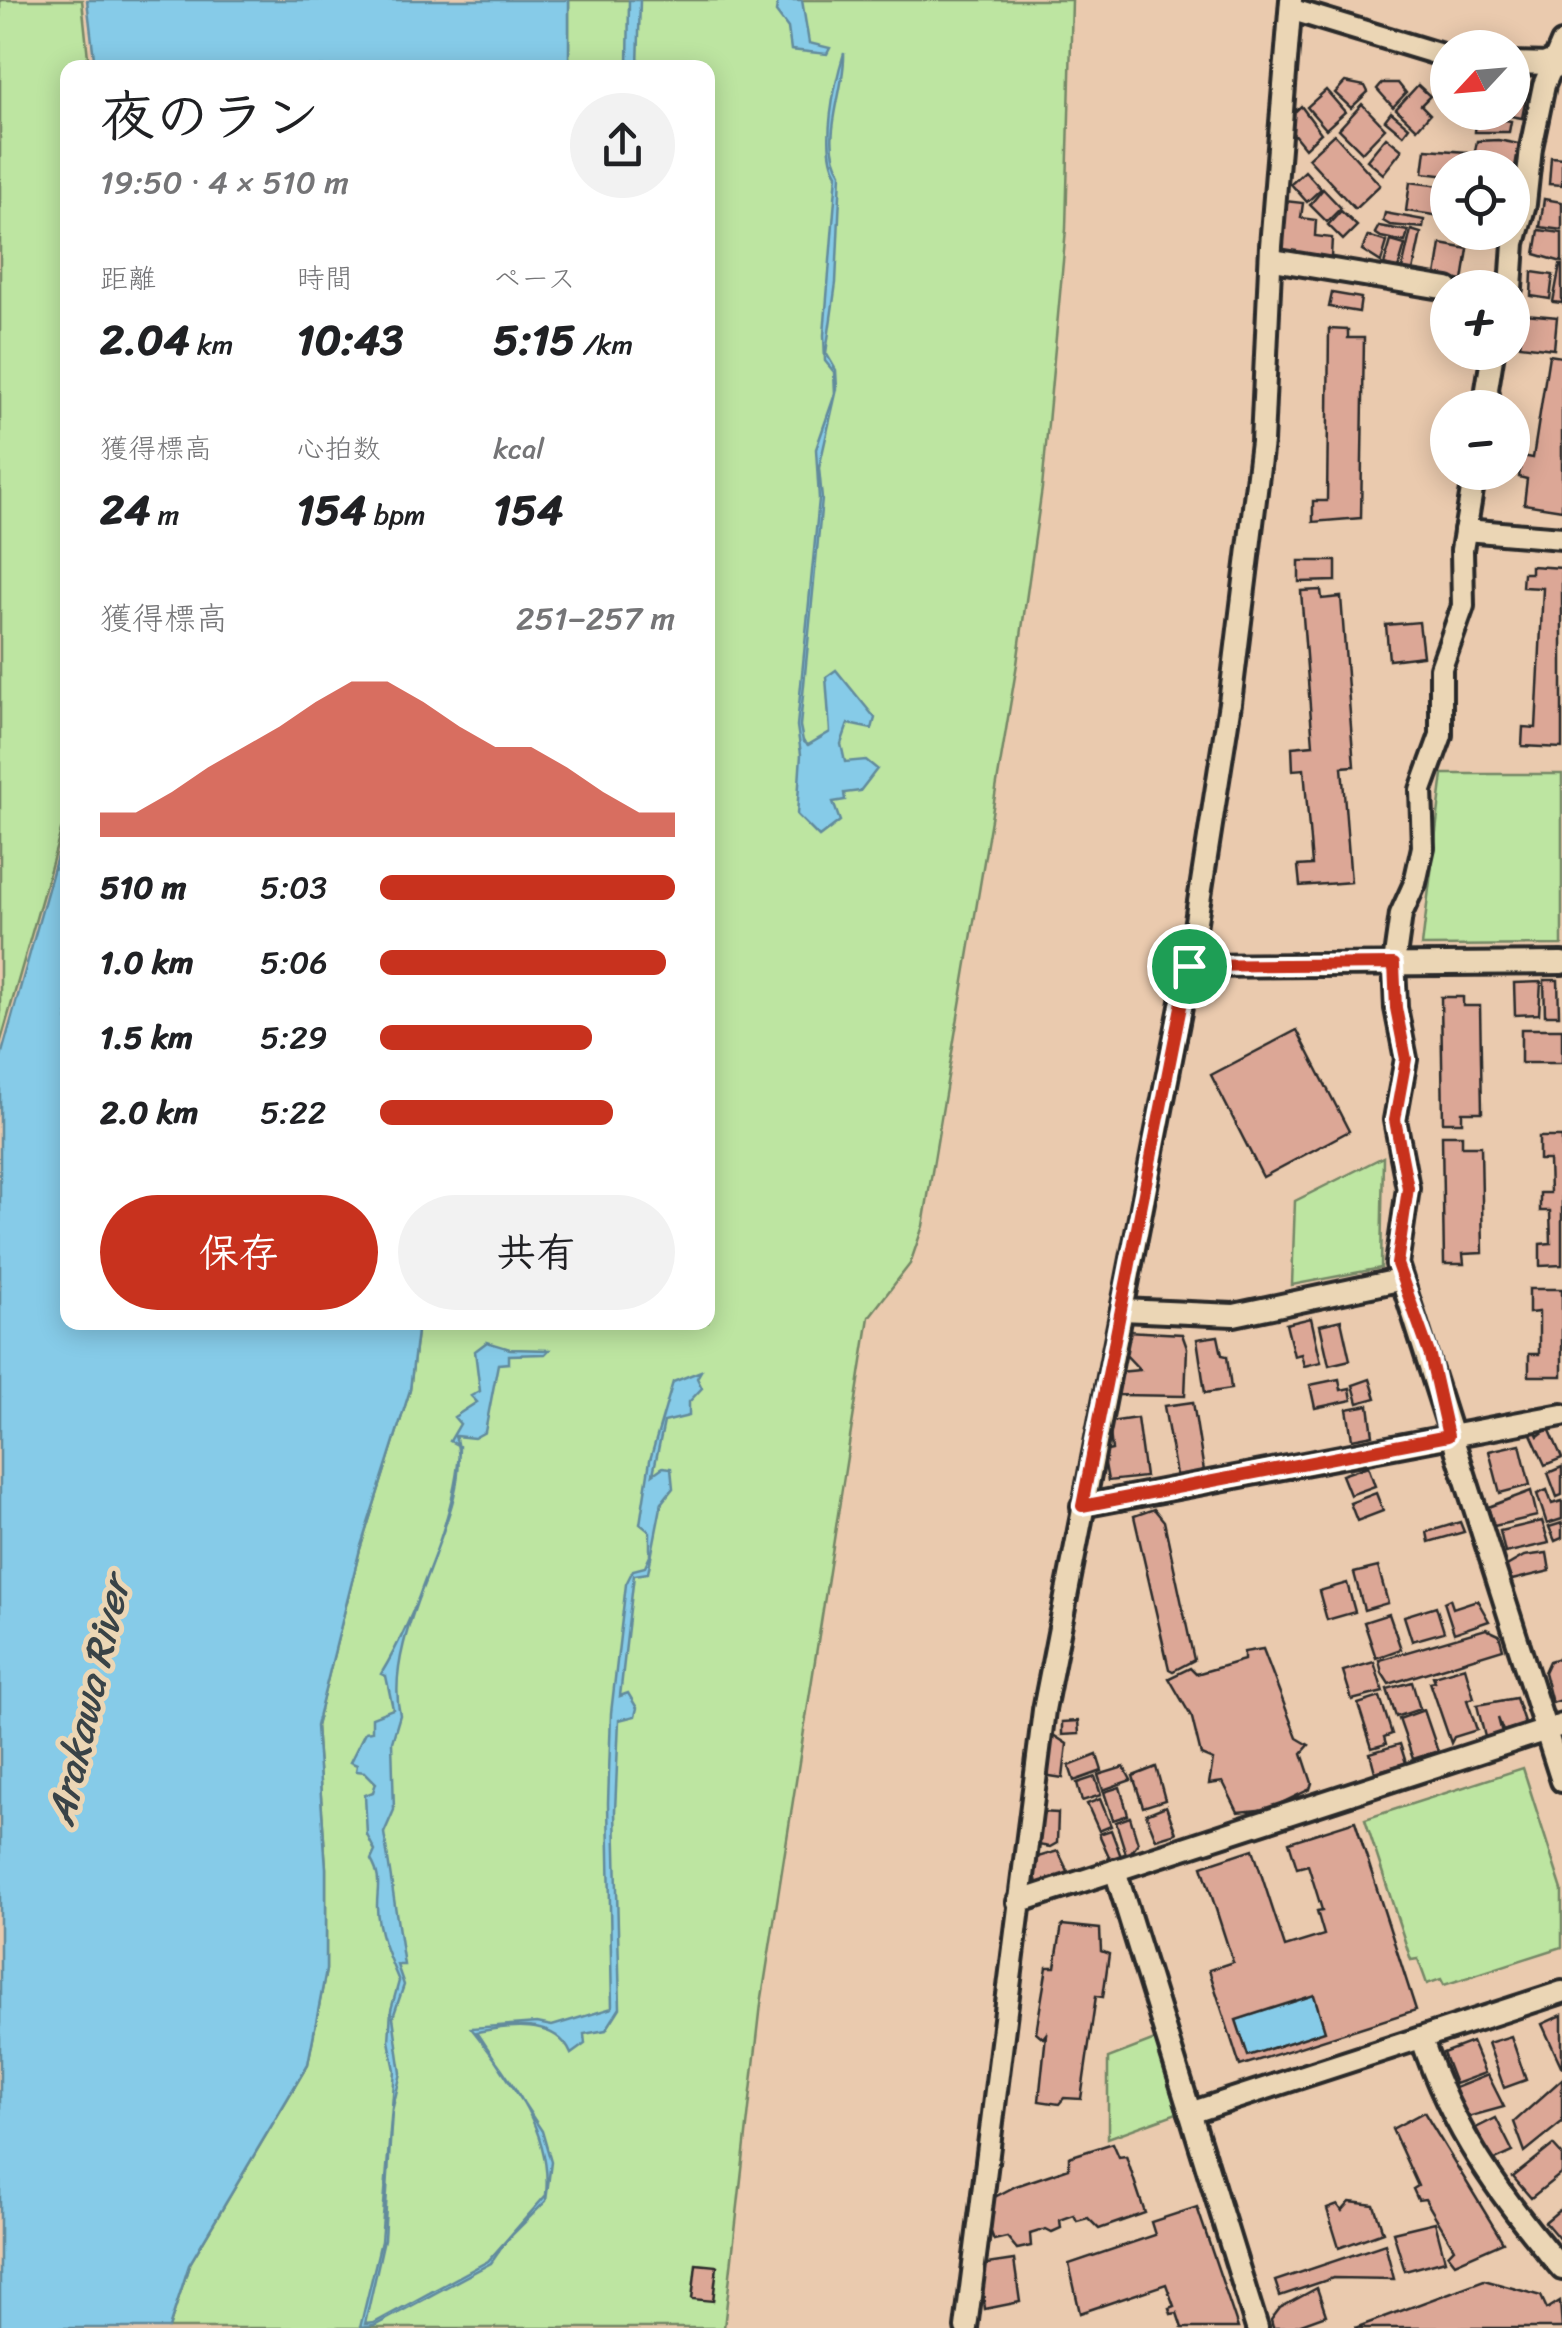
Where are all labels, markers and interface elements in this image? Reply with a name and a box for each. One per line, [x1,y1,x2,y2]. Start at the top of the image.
north arrow [1430,30,1530,130]
map controls [1430,30,1530,490]
text: 夜のラン [100,68,320,165]
button: share [570,93,675,198]
button: locate [1430,150,1530,250]
text: 19:50 · 4 × 510 m [100,154,349,211]
text: 距離 [100,254,156,303]
text: 時間 [297,254,353,303]
text: ペース [493,254,576,303]
button: + [1430,270,1530,370]
text: 2.04 [100,303,190,377]
text: 10:43 [297,303,403,377]
text: 5:15 [493,303,575,377]
text: km [190,320,233,369]
text: /km [575,320,633,369]
button: − [1430,390,1530,490]
text: 獲得標高 [100,424,212,473]
text: 心拍数 [297,424,381,473]
text: kcal [493,424,544,473]
text: 24 [100,473,150,547]
text: 154 [297,473,367,547]
text: 154 [493,473,563,547]
text: m [150,490,179,539]
text: bpm [367,490,426,539]
text: 獲得標高 [100,590,228,647]
text: 251–257 m [516,590,675,647]
text: 510 m [100,859,186,916]
text: 5:03 [260,859,327,916]
pin [1147,924,1232,1009]
text: 1.0 km [100,934,194,991]
text: 5:06 [260,934,328,991]
icon: arrive [1162,939,1217,994]
text: 1.5 km [100,1009,193,1066]
text: 5:29 [260,1009,327,1066]
text: 2.0 km [100,1084,198,1141]
text: 5:22 [260,1084,326,1141]
button: 保存 [100,1195,378,1310]
button: 共有 [398,1195,675,1310]
water label: Arakawa River [25,1563,153,1833]

